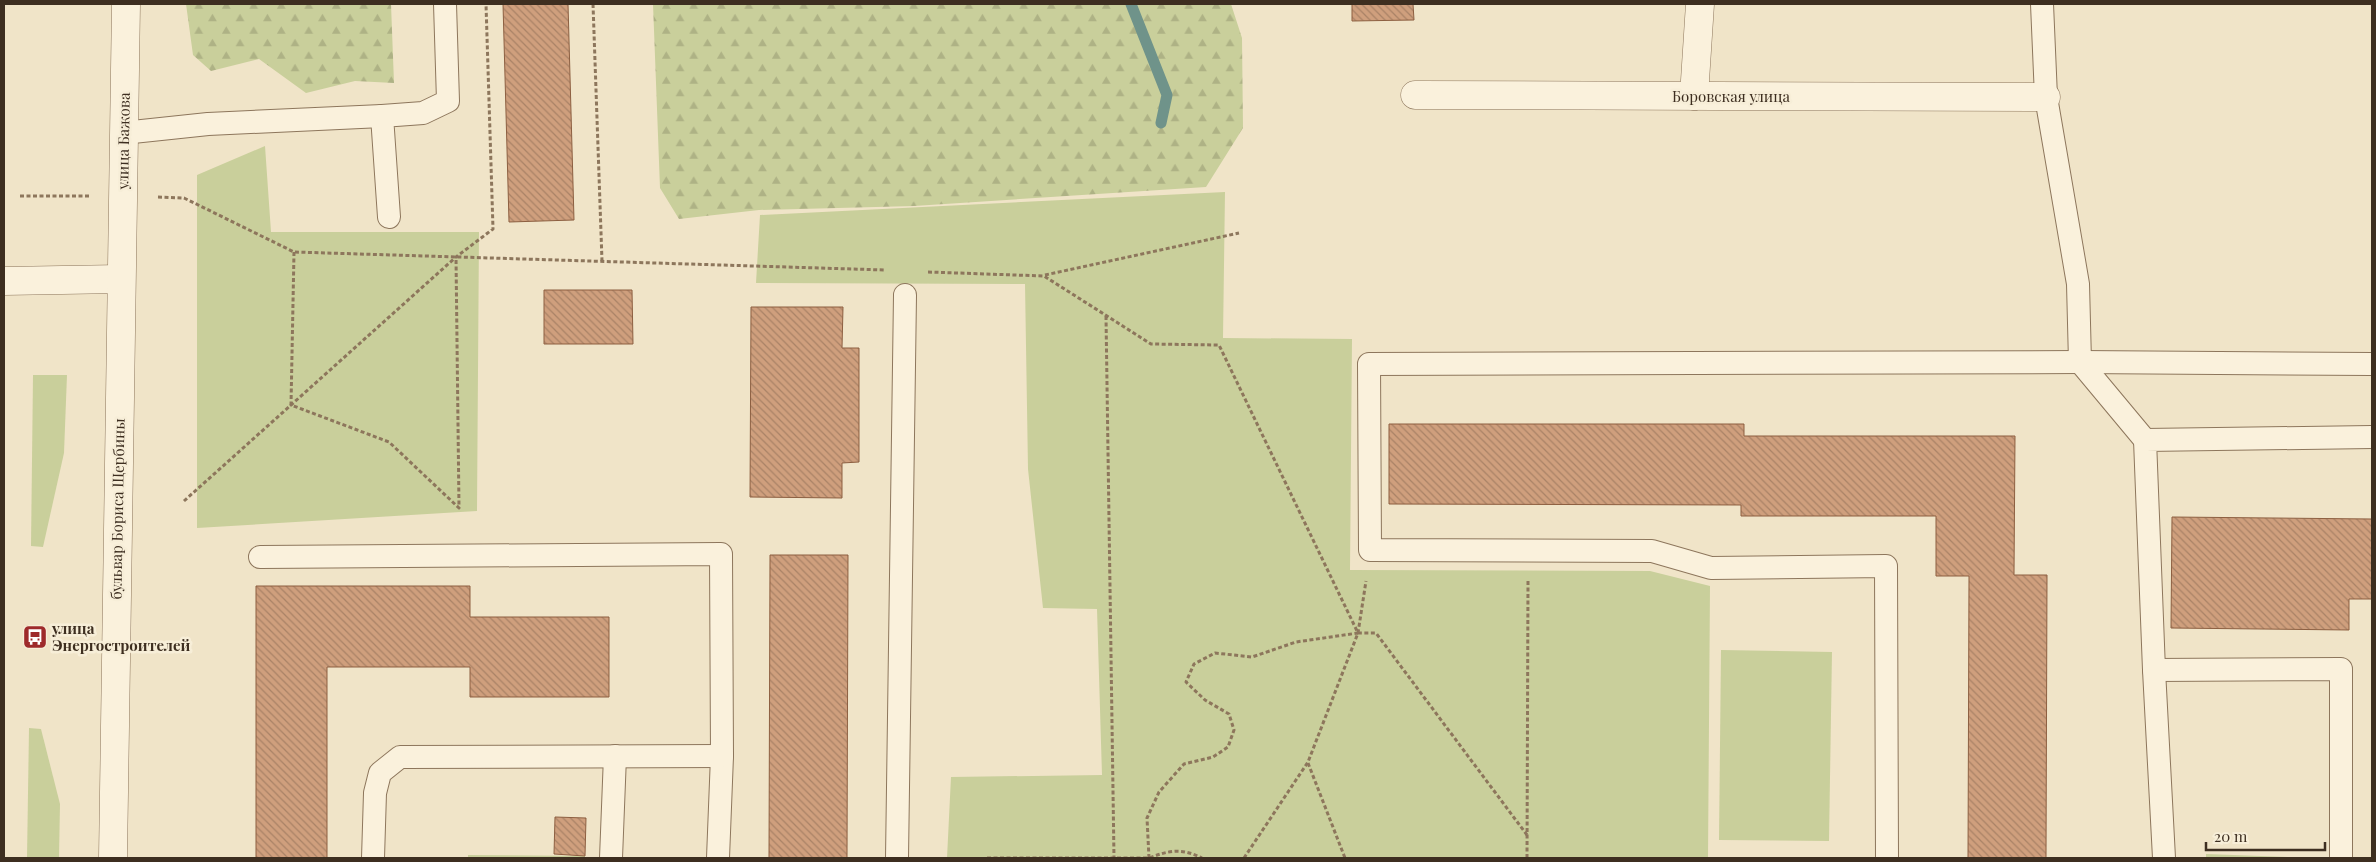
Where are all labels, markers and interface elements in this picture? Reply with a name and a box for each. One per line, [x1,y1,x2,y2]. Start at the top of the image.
street label: Боровская улица [1672,86,1790,106]
street label: улица Бажова [112,92,134,191]
street label: бульвар Бориса Щербины [105,418,129,600]
place label: улица Энергостроителей [51,618,190,655]
bus stop icon: улица Энергостроителей [22,624,48,650]
scale bar [2206,820,2325,852]
text: 20 m [2214,826,2248,846]

